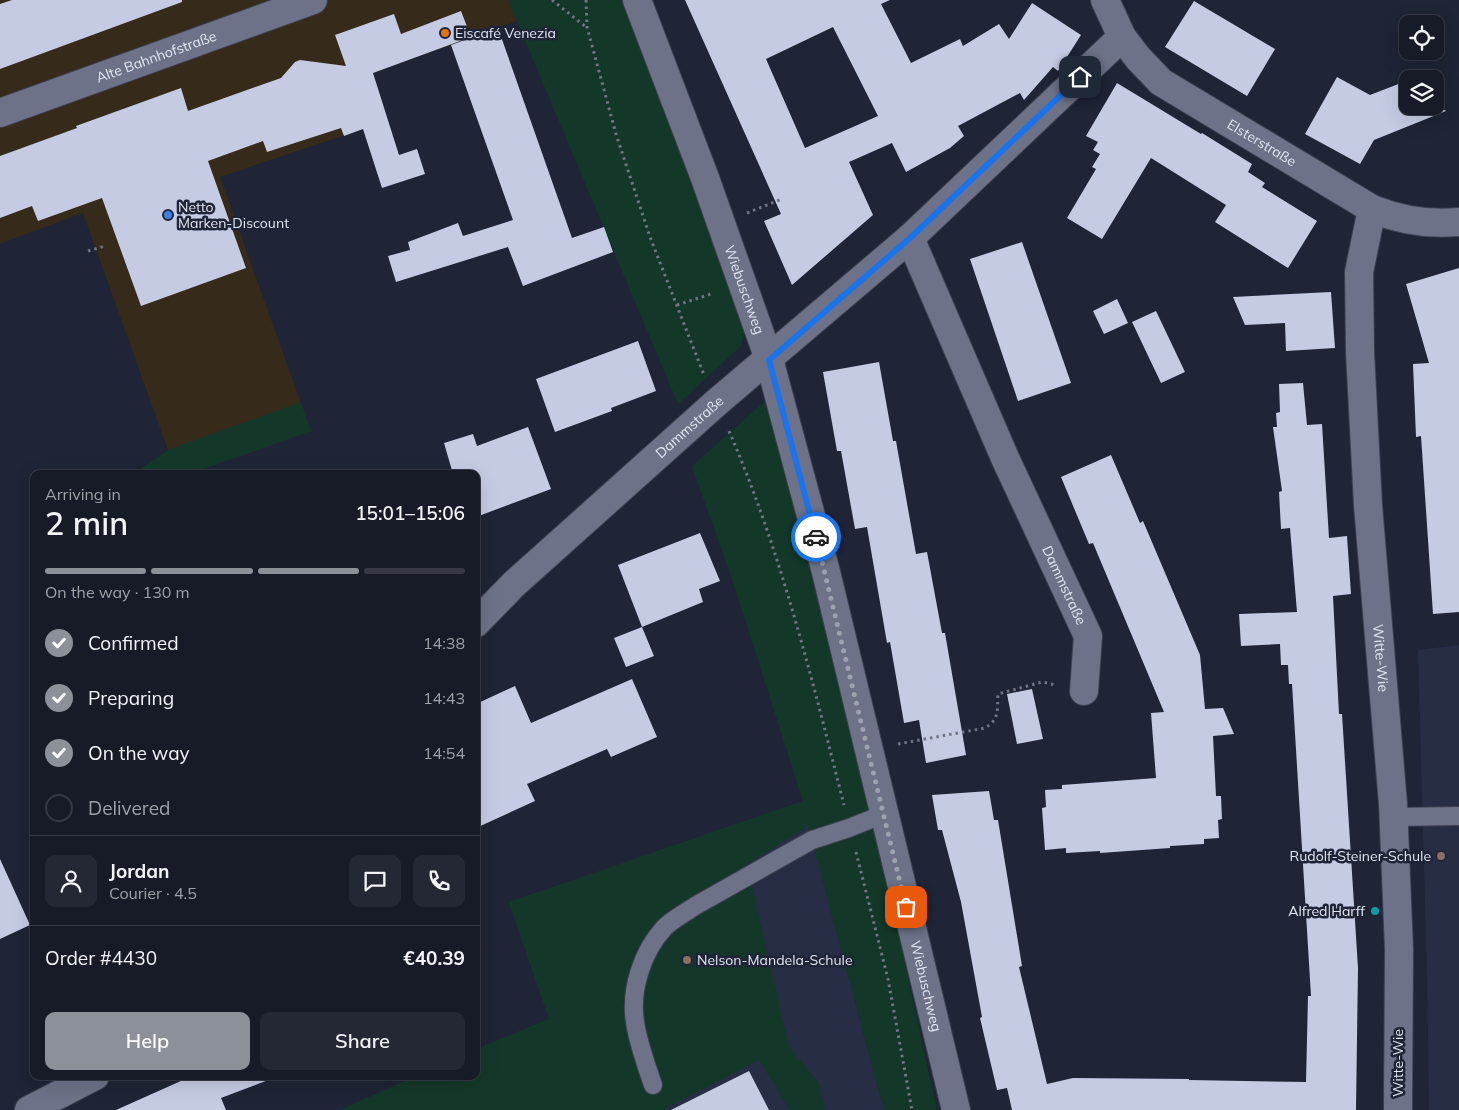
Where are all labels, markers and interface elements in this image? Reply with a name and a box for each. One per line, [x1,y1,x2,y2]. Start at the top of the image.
map controls [1399,15,1444,115]
button: locate [1399,15,1444,60]
place label: Eiscafé Venezia [455,24,556,42]
street label: Alte Bahnhofstraße [94,27,219,87]
marker: Eiscafé Venezia [439,27,451,39]
pin [1059,56,1101,98]
icon: home [1066,63,1094,91]
button: layers [1399,70,1444,115]
street label: Elsterstraße [1224,115,1300,170]
place label: Netto Marken-Discount [178,198,289,232]
marker: Netto Marken-Discount [162,209,174,221]
street label: Wiebuschweg [720,243,769,337]
street label: Dammstraße [652,392,727,462]
text: Arriving in [45,484,121,504]
text: 15:01–15:06 [355,501,465,525]
text: 2 min [45,503,128,543]
courier [791,512,841,562]
icon: car [802,523,830,551]
street label: Dammstraße [1038,543,1090,628]
text: On the way · 130 m [45,582,190,602]
street label: Witte-Wie [1369,623,1393,693]
icon: check [45,629,73,657]
text: Confirmed [88,631,179,655]
text: 14:38 [423,633,465,653]
icon: check [45,684,73,712]
text: Preparing [88,686,174,710]
text: 14:43 [423,688,465,708]
icon: check [45,739,73,767]
text: On the way [88,741,190,765]
text: 14:54 [423,743,465,763]
text: Delivered [88,796,170,820]
place label: Rudolf-Steiner-Schule [1290,847,1431,865]
marker: Rudolf-Steiner-Schule [1435,850,1447,862]
button: person [45,855,97,907]
button: chat [349,855,401,907]
button: phone [413,855,465,907]
text: Jordan [109,859,169,883]
text: Courier · 4.5 [109,883,197,903]
pin [885,886,927,928]
icon: bag [892,893,920,921]
place label: Alfred Harff [1288,902,1365,920]
marker: Alfred Harff [1369,905,1381,917]
street label: Wiebuschweg [906,939,946,1033]
text: Order #4430 [45,946,157,970]
text: €40.39 [403,946,465,970]
place label: Nelson-Mandela-Schule [697,951,853,969]
marker: Nelson-Mandela-Schule [681,954,693,966]
button: Help [45,1012,250,1070]
button: Share [260,1012,465,1070]
street label: Witte-Wie [1389,1029,1407,1097]

